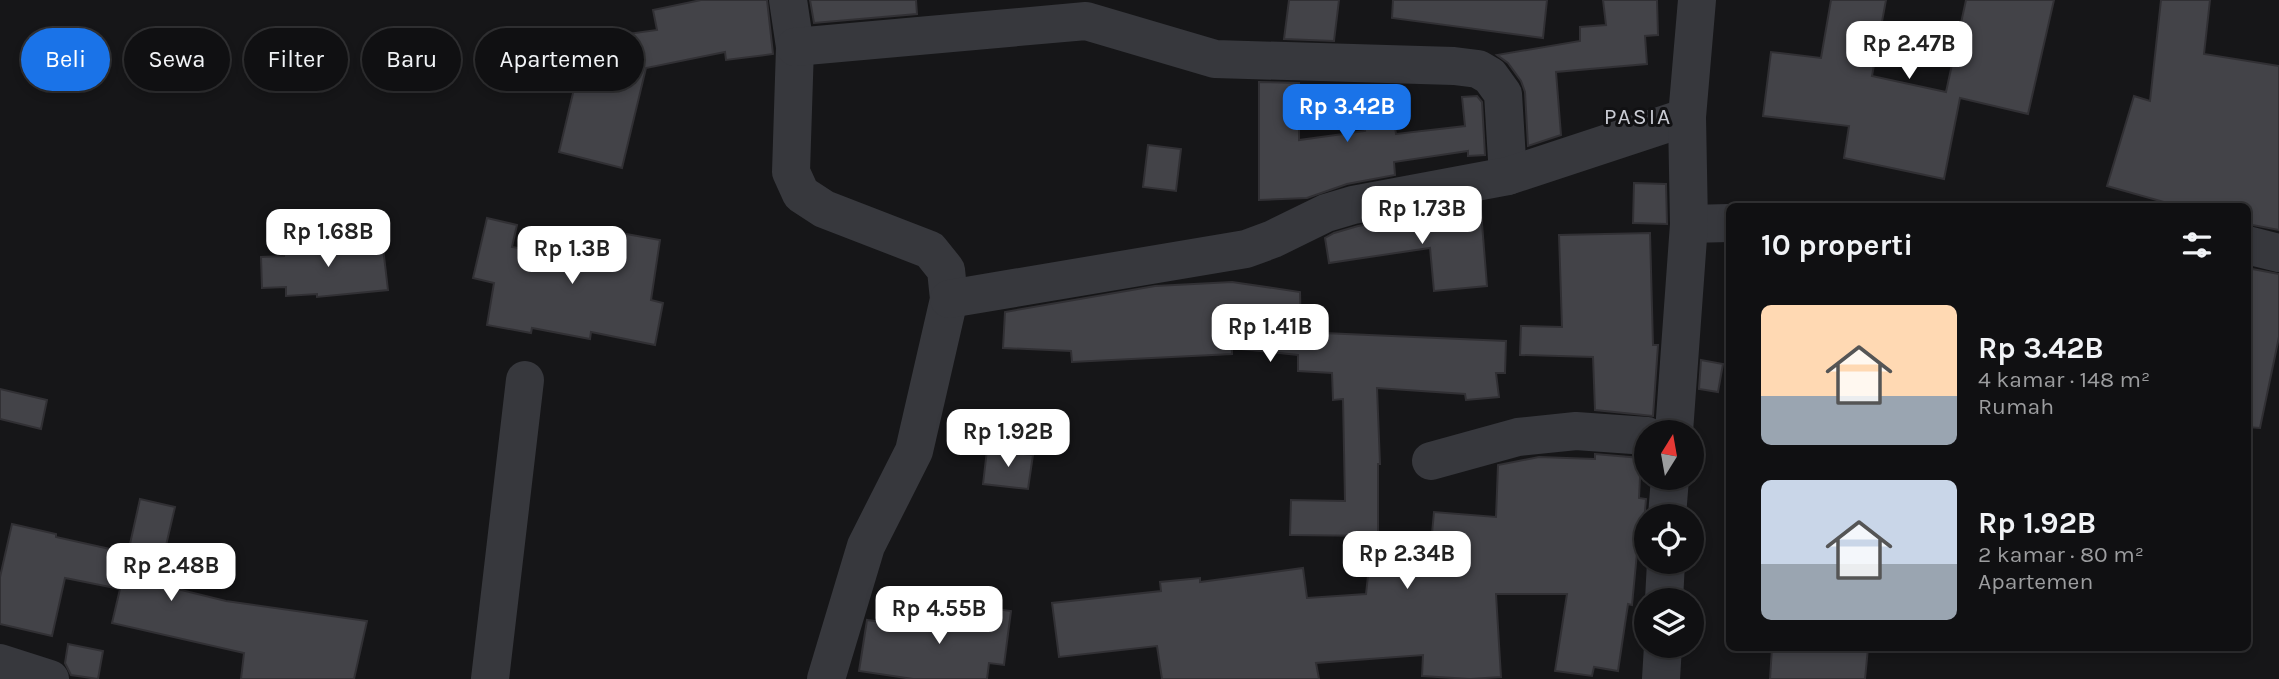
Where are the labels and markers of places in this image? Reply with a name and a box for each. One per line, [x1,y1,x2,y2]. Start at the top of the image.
pin: Rp 2.47B [1837,22,1981,81]
pin: Rp 3.42B [1275,85,1419,144]
pin: Rp 1.73B [1350,187,1494,246]
pin: Rp 1.68B [256,210,400,269]
pin: Rp 1.3B [507,226,637,286]
pin: Rp 1.41B [1198,304,1342,364]
pin: Rp 1.92B [936,410,1080,469]
pin: Rp 2.34B [1335,532,1479,591]
pin: Rp 2.48B [99,544,243,603]
pin: Rp 4.55B [867,586,1011,646]

